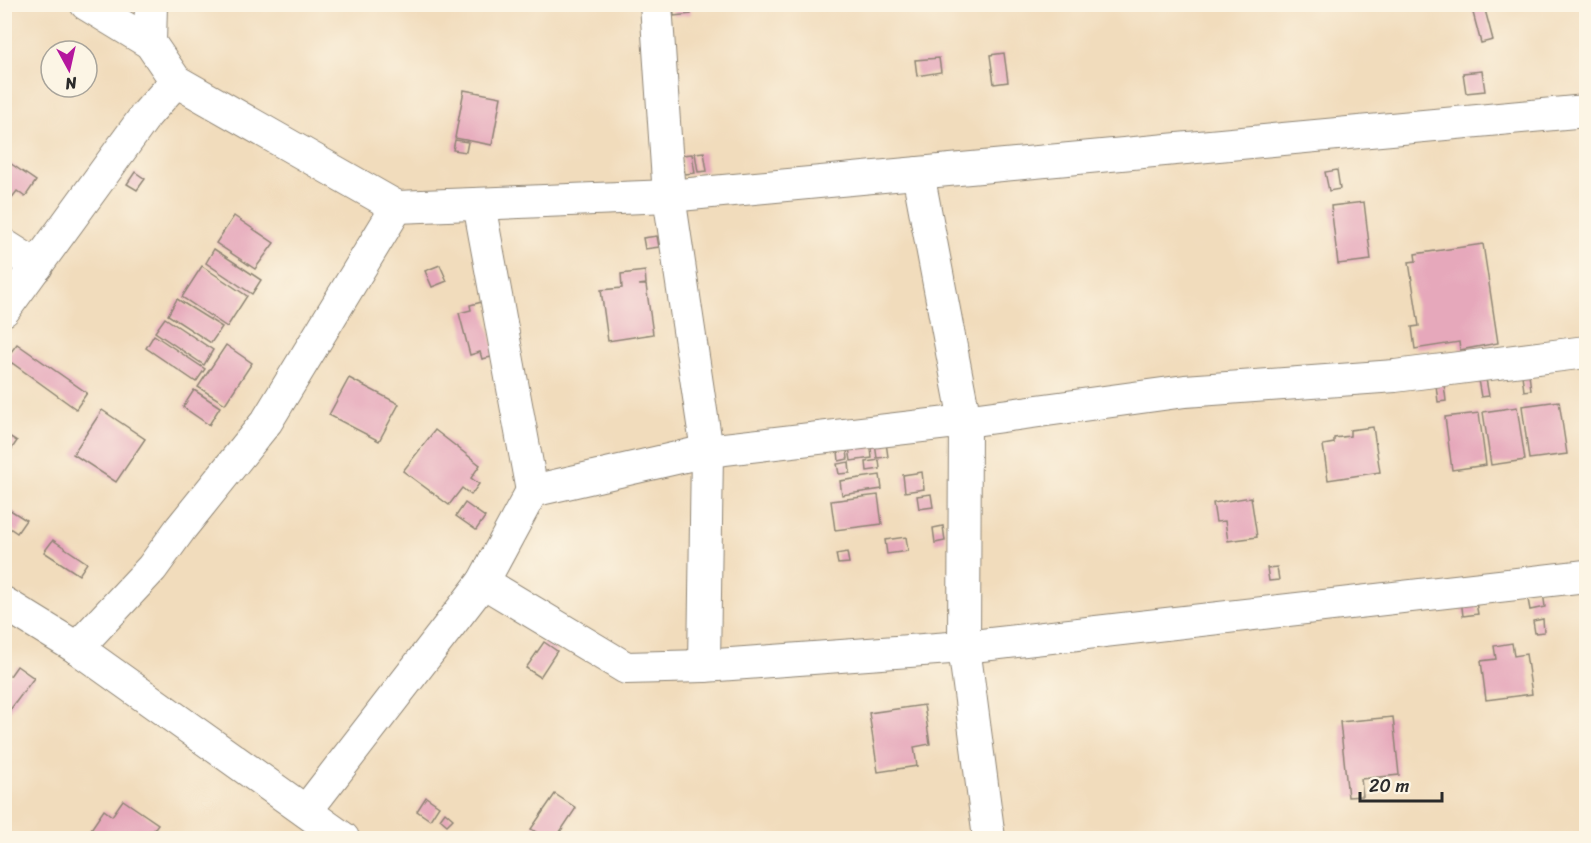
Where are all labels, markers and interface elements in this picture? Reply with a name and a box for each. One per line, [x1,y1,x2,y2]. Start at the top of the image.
north arrow [39,39,99,99]
text: N [63,68,80,99]
scale bar [1360,765,1442,803]
text: 20 m [1369,770,1409,802]

